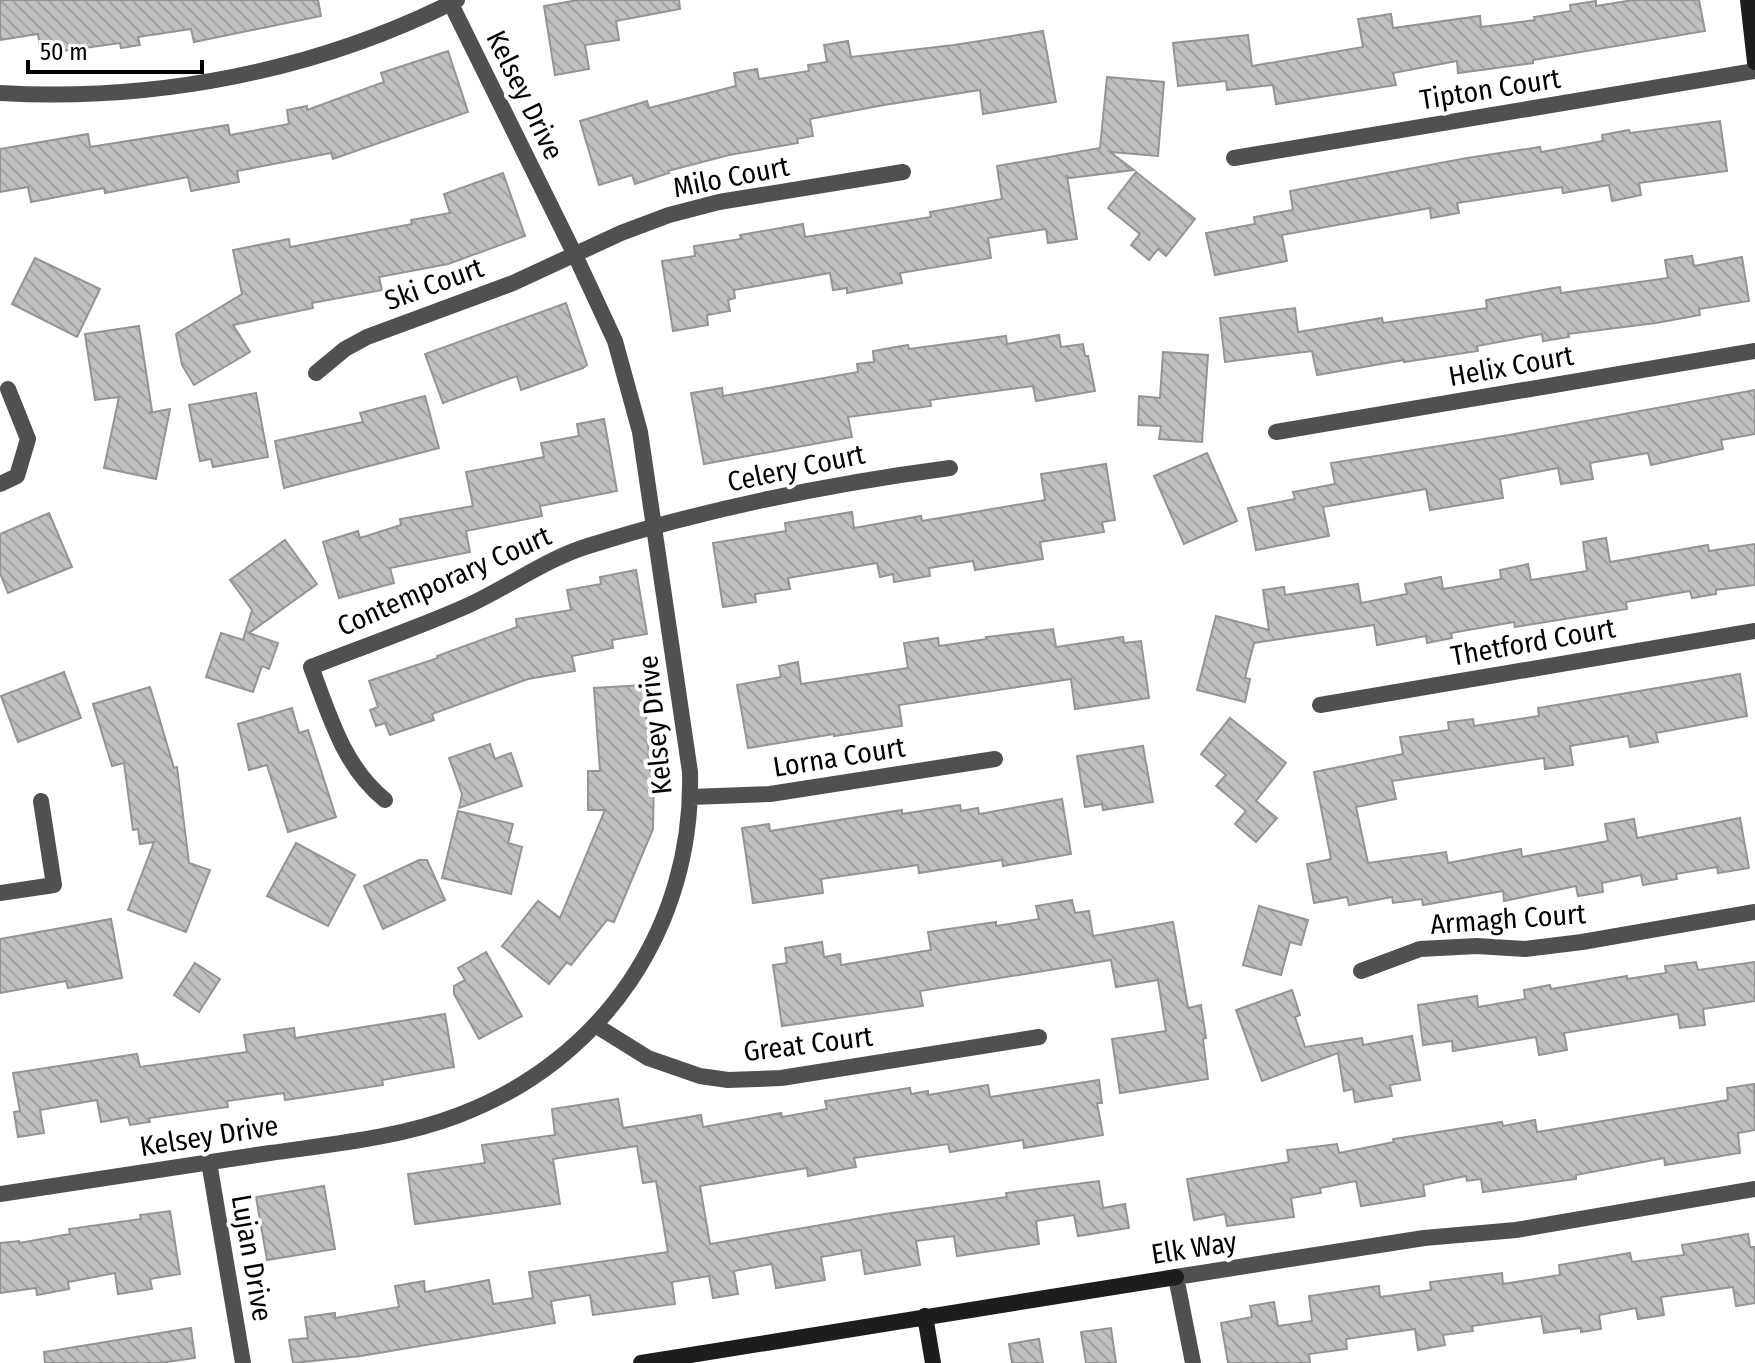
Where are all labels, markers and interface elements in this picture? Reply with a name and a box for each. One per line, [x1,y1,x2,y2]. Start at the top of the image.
scale bar [28,24,202,74]
street label: Kelsey Drive [480,25,570,165]
text: 50 m [40,38,88,66]
street label: Tipton Court [1417,61,1563,116]
street label: Milo Court [670,149,793,204]
street label: Ski Court [380,251,489,317]
street label: Helix Court [1446,339,1577,393]
street label: Celery Court [724,437,868,499]
street label: Contemporary Court [332,519,557,643]
street label: Thetford Court [1448,611,1619,673]
street label: Kelsey Drive [631,654,679,796]
street label: Lorna Court [771,730,908,784]
street label: Armagh Court [1429,897,1588,941]
street label: Great Court [741,1020,875,1068]
street label: Kelsey Drive [137,1109,281,1163]
street label: Lujan Drive [225,1192,279,1324]
street label: Elk Way [1149,1225,1239,1271]

